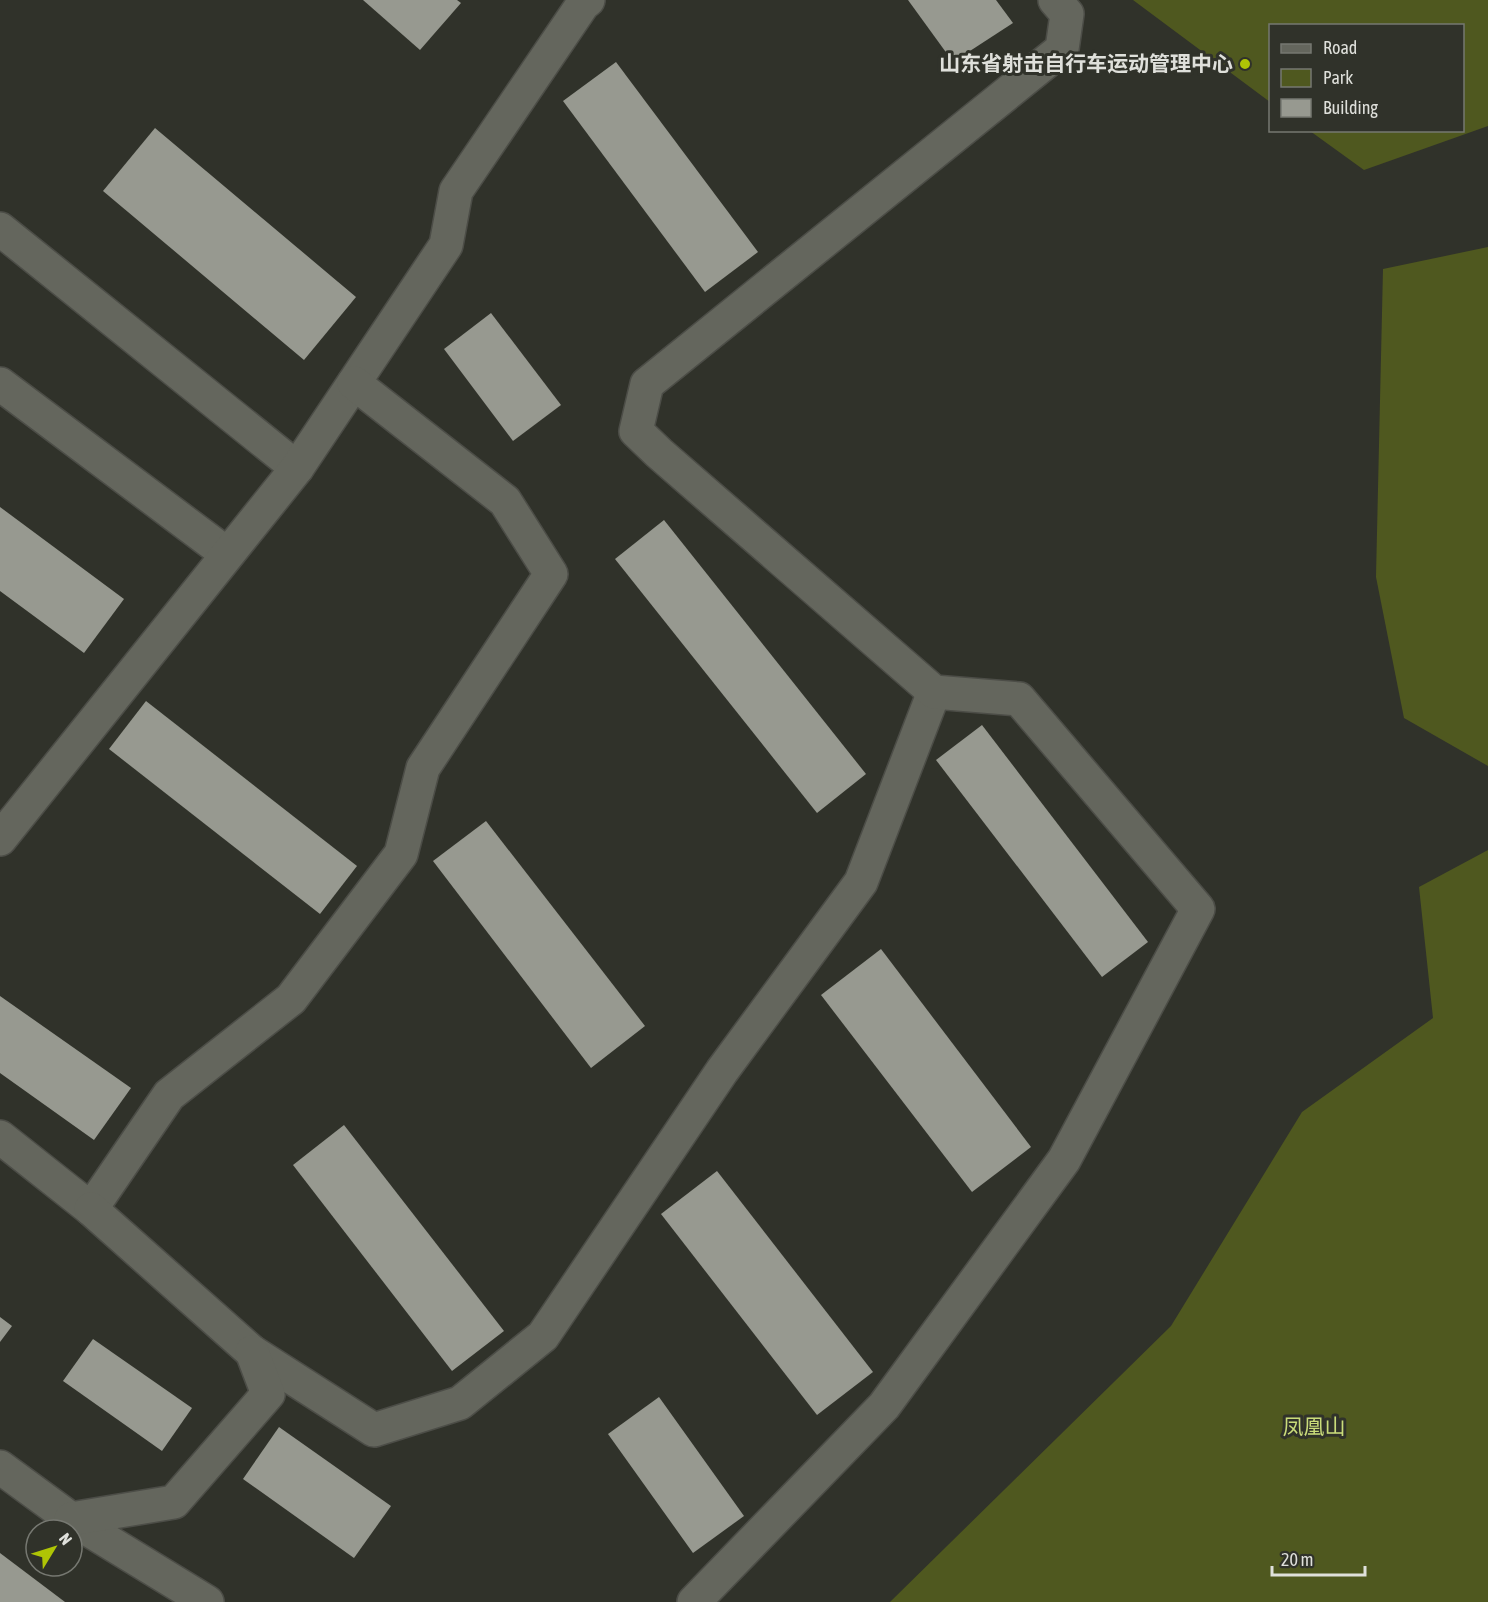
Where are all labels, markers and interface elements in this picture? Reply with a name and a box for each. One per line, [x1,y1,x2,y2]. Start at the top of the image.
legend [1269,24,1464,132]
text: Road [1323,37,1357,58]
place label: 山东省射击自行车运动管理中心 [939,51,1233,75]
marker: 山东省射击自行车运动管理中心 [1238,57,1252,71]
text: Park [1323,67,1353,88]
text: Building [1323,97,1378,118]
park label: 凤凰山 [1283,1414,1346,1438]
north arrow [24,1518,84,1578]
text: N [56,1529,76,1548]
scale bar [1272,1539,1365,1577]
text: 20 m [1281,1549,1313,1570]

